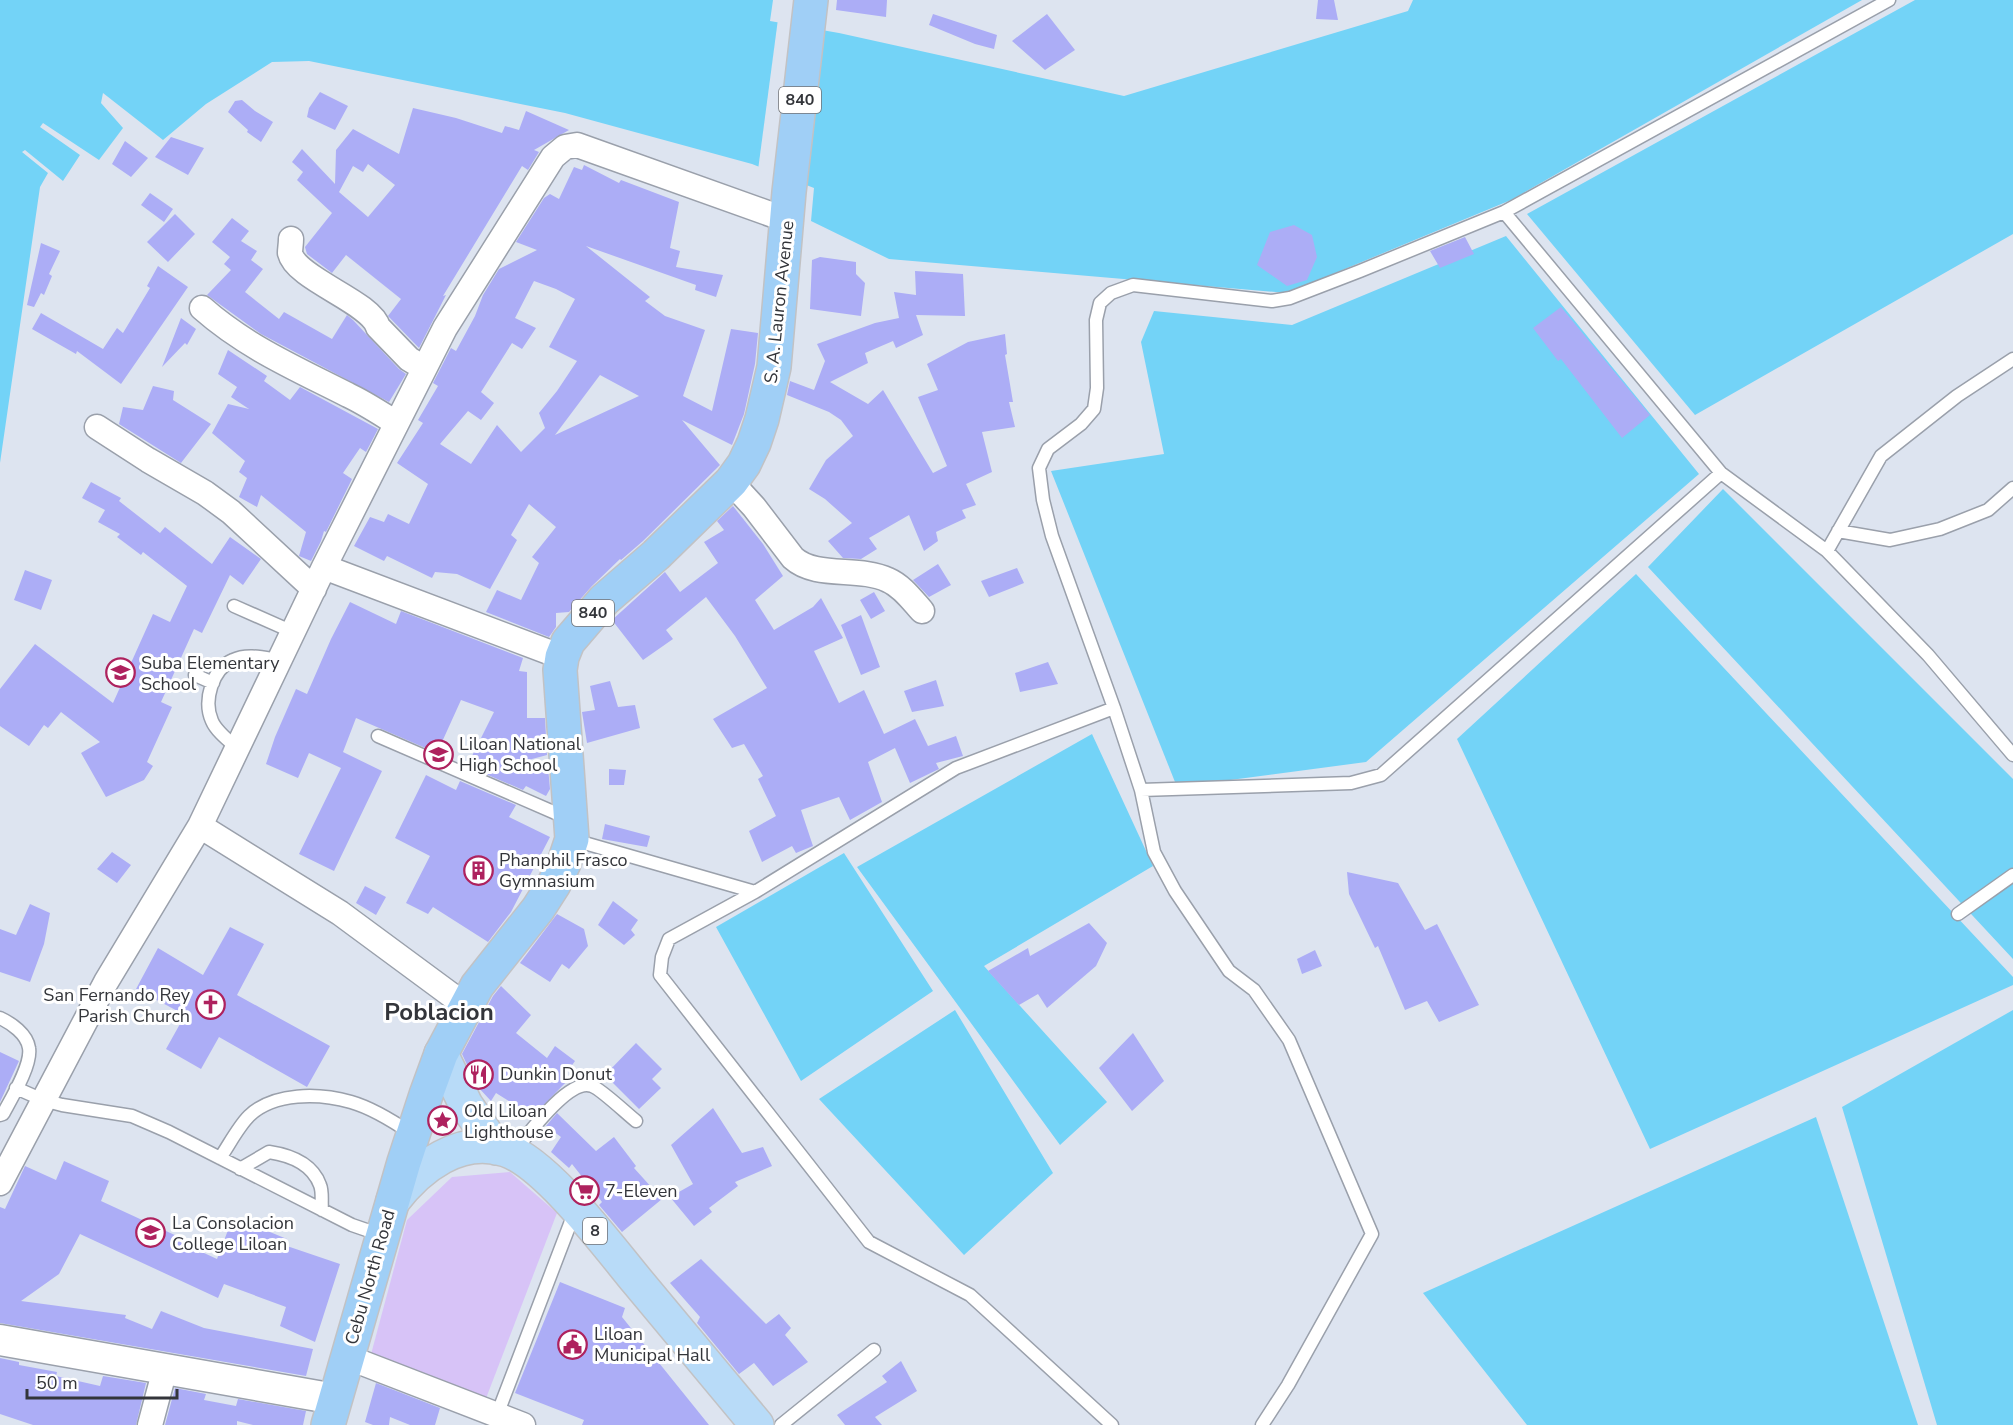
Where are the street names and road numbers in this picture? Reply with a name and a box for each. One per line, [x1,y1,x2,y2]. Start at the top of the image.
road number: 840 [779,87,821,113]
street label: S. A. Lauron Avenue [759,219,799,385]
road number: 840 [572,600,614,626]
street label: Cebu North Road [339,1207,401,1347]
road number: 8 [583,1218,607,1244]

